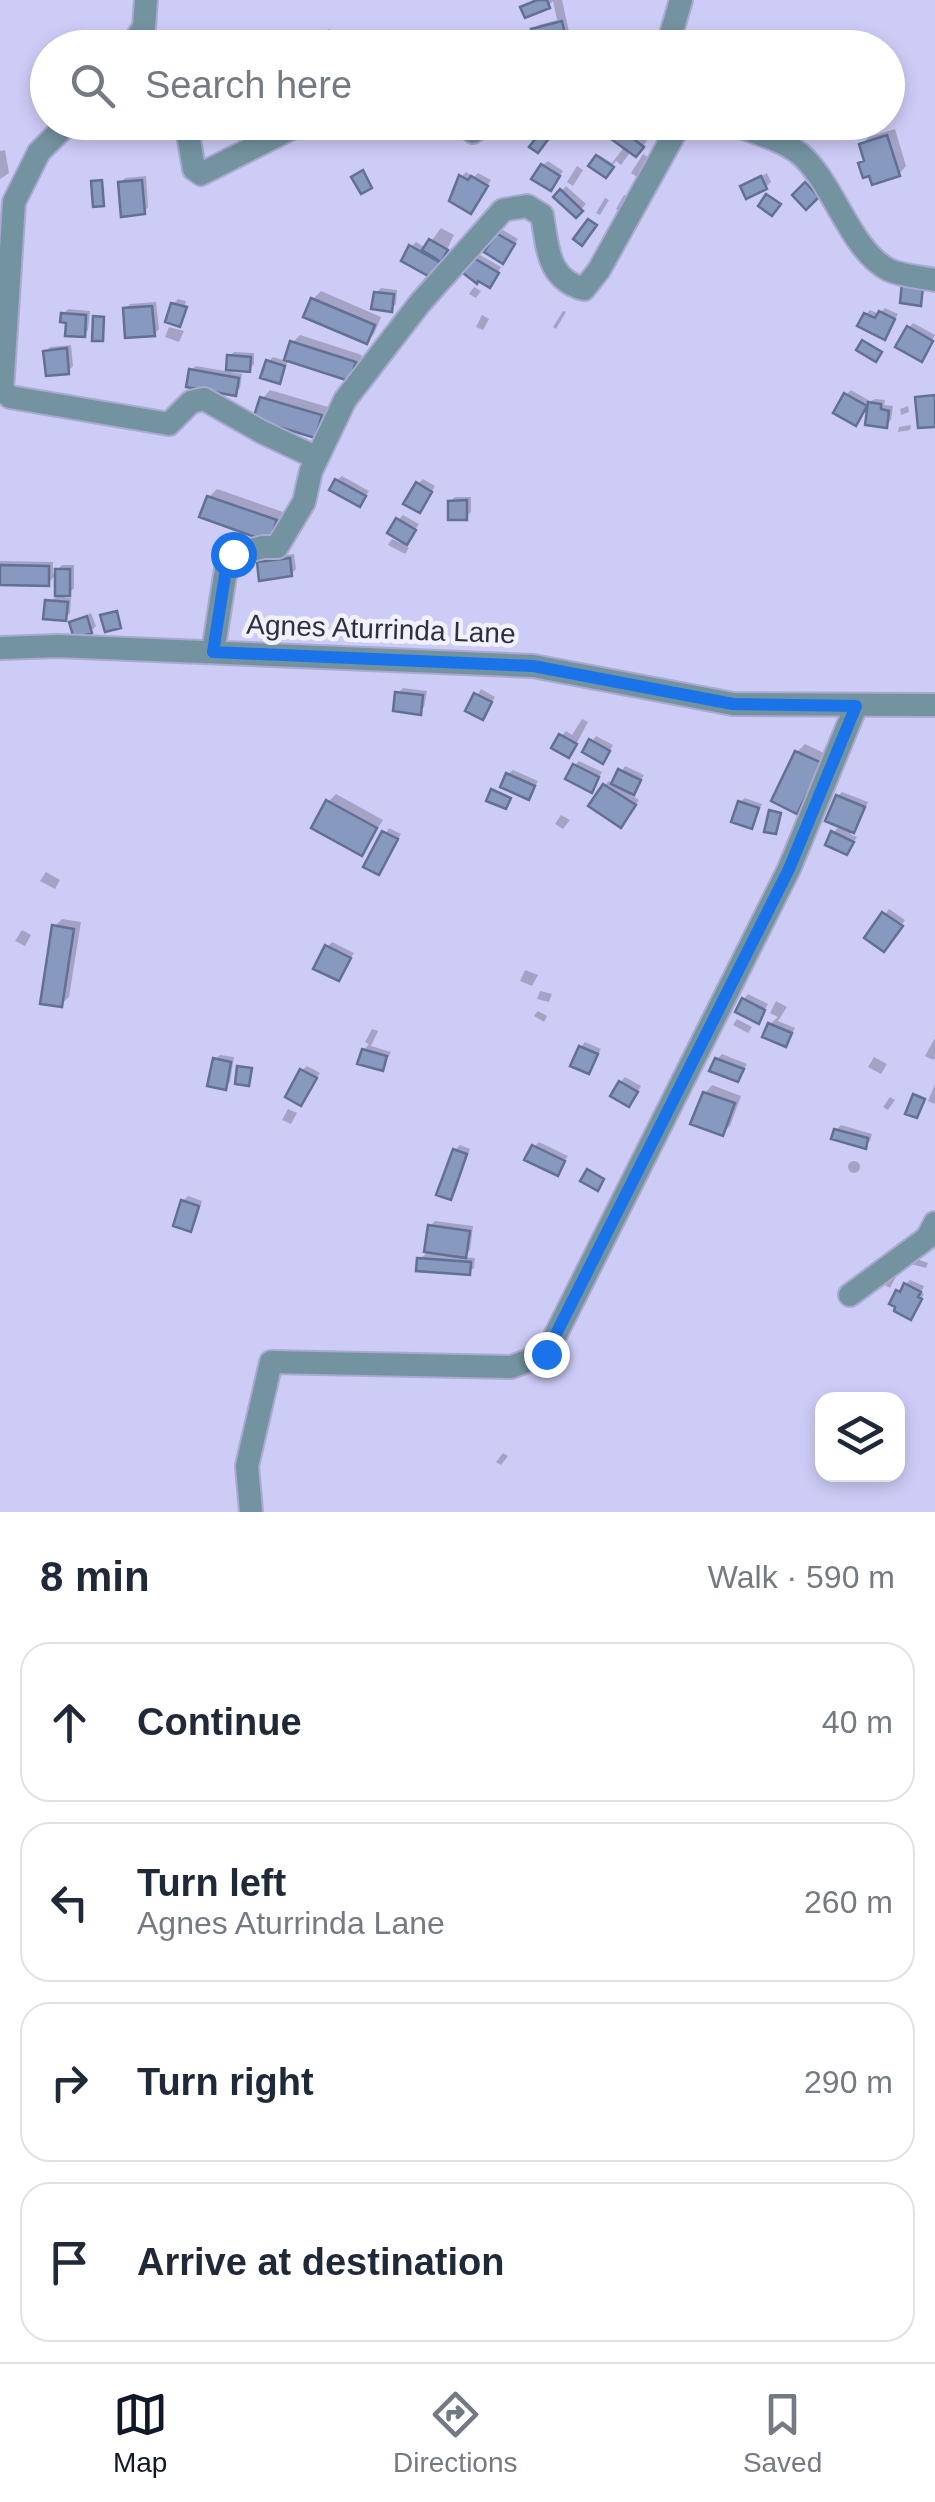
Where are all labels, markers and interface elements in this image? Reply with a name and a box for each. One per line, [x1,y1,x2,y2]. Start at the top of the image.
search box [30,30,905,140]
icon: search [65,58,120,113]
text: Search here [145,64,352,106]
route start [211,532,257,578]
street label: Agnes Aturrinda Lane [246,609,516,649]
route end [524,1332,570,1378]
map controls [815,1392,905,1482]
button: layers [815,1392,905,1482]
text: 8 min [40,1553,150,1600]
text: Walk · 590 m [708,1559,895,1595]
icon: ahead [42,1695,97,1750]
text: Continue [137,1701,302,1743]
text: 40 m [822,1704,893,1740]
text: Turn left [137,1862,286,1904]
icon: left [42,1875,97,1930]
text: 260 m [804,1884,893,1920]
text: Agnes Aturrinda Lane [137,1905,445,1941]
icon: right [42,2055,97,2110]
text: Turn right [137,2061,314,2103]
text: 290 m [804,2064,893,2100]
icon: arrive [42,2235,97,2290]
text: Arrive at destination [137,2241,504,2283]
tab: Map [113,2387,168,2479]
tab: Directions [393,2387,518,2479]
tab: Saved [743,2387,822,2479]

